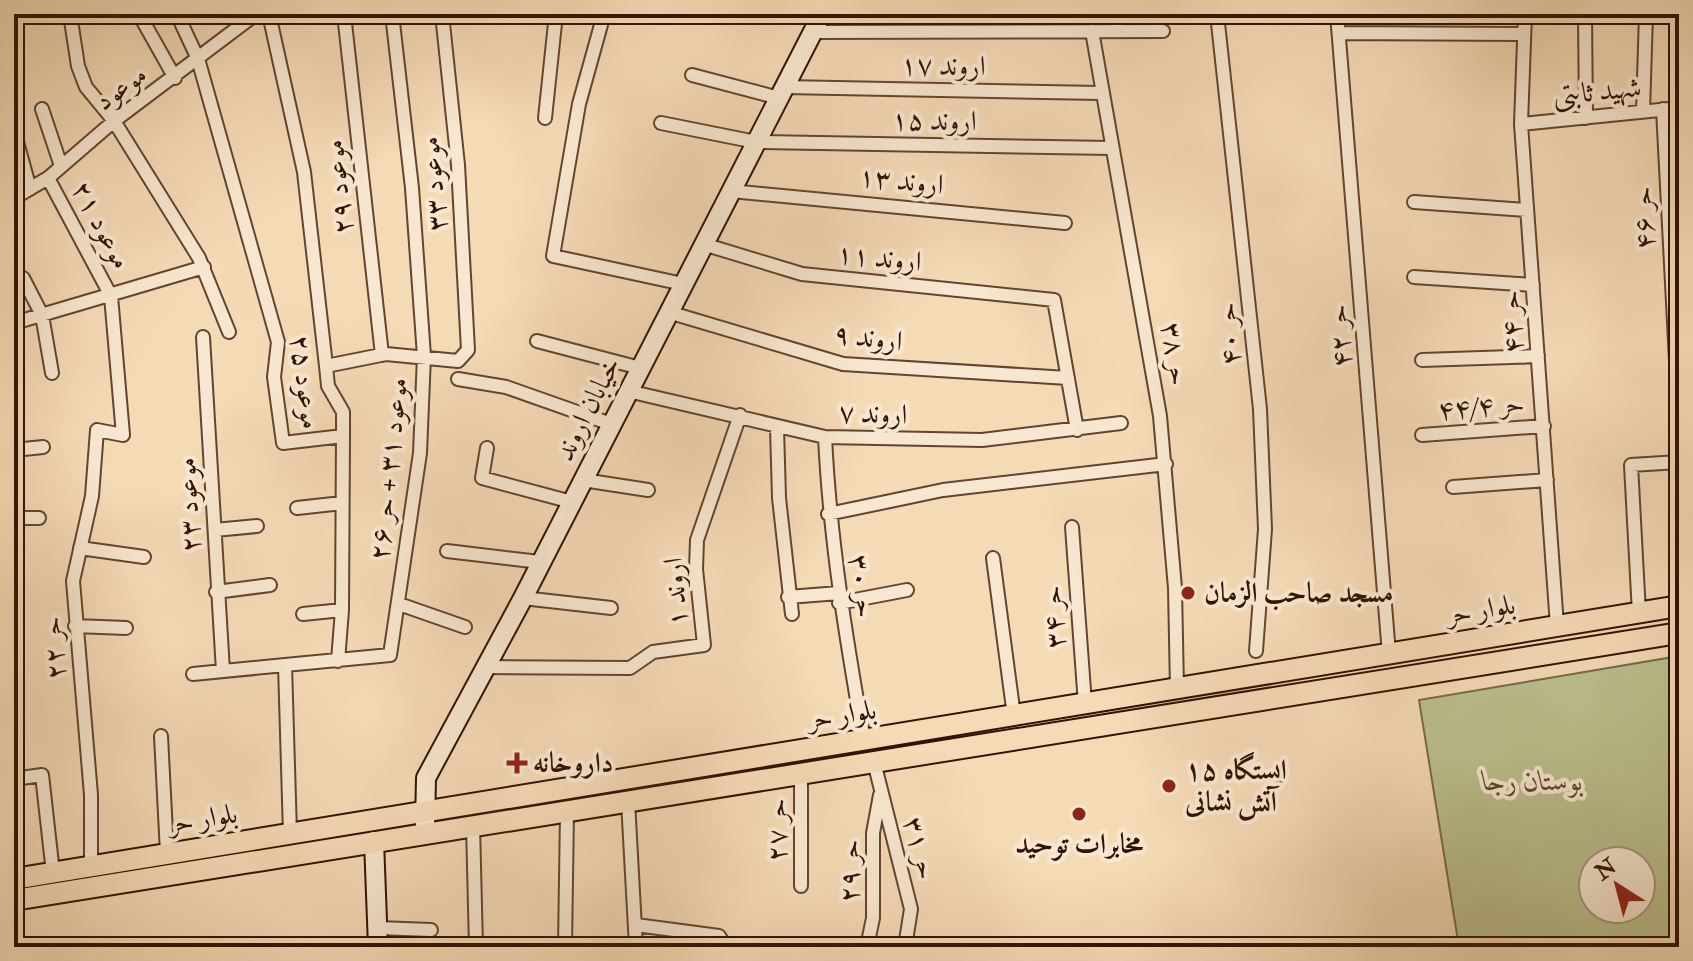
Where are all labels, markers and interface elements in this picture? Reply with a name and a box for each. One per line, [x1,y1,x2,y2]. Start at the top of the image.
street label: اروند ۱۷ [900,48,986,84]
street label: موعود [88,57,154,119]
street label: شهید ثابتی [1551,70,1643,114]
street label: اروند ۱۵ [891,103,977,139]
street label: موعود ۳۳ [412,135,456,233]
street label: موعود ۲۹ [317,138,361,236]
street label: اروند ۱۳ [857,159,945,203]
street label: موعود ۲۱ [63,175,139,275]
street label: حر ۴۶ [1625,186,1663,250]
street label: اروند ۱۱ [835,236,923,280]
street label: حر ۴۴ [1492,289,1532,355]
street label: حر ۴۰ [1209,301,1249,367]
street label: حر ۴۲ [1320,303,1360,369]
street label: اروند ۹ [832,316,904,360]
street label: حر ۳۸ [1153,320,1197,388]
street label: موعود ۲۵ [282,333,328,431]
street label: خیابان اروند [547,351,629,467]
street label: موعود ۳۱ + حر ۲۶ [362,376,416,562]
street label: حر ۴۴/۴ [1436,386,1526,428]
street label: اروند ۷ [838,395,908,433]
street label: موعود ۲۳ [169,457,209,553]
street label: حر ۳۰ [840,552,884,620]
street label: اروند ۱ [656,556,696,628]
place label: مسجد صاحب الزمان [1204,576,1393,611]
street label: حر ۳۴ [1034,584,1074,650]
marker: مسجد صاحب الزمان [1179,584,1197,602]
street label: بلوار حر [1441,587,1518,633]
street label: حر ۲۲ [34,615,74,681]
street label: بلوار حر [802,692,879,738]
place label: داروخانه [533,746,613,781]
place label: ایستگاه ۱۵ آتش نشانی [1184,751,1287,821]
marker: داروخانه [508,754,526,772]
park label: بوستان رجا [1480,764,1583,799]
marker: ایستگاه ۱۵ آتش نشانی [1160,777,1178,795]
street label: بلوار حر [163,796,240,842]
street label: حر ۲۷ [760,798,795,862]
marker: مخابرات توحید [1070,805,1088,823]
street label: حر ۳۱ [895,813,945,883]
place label: مخابرات توحید [1015,827,1144,862]
street label: حر ۲۹ [832,839,868,903]
north arrow [1577,845,1657,925]
text: N [1589,852,1622,887]

